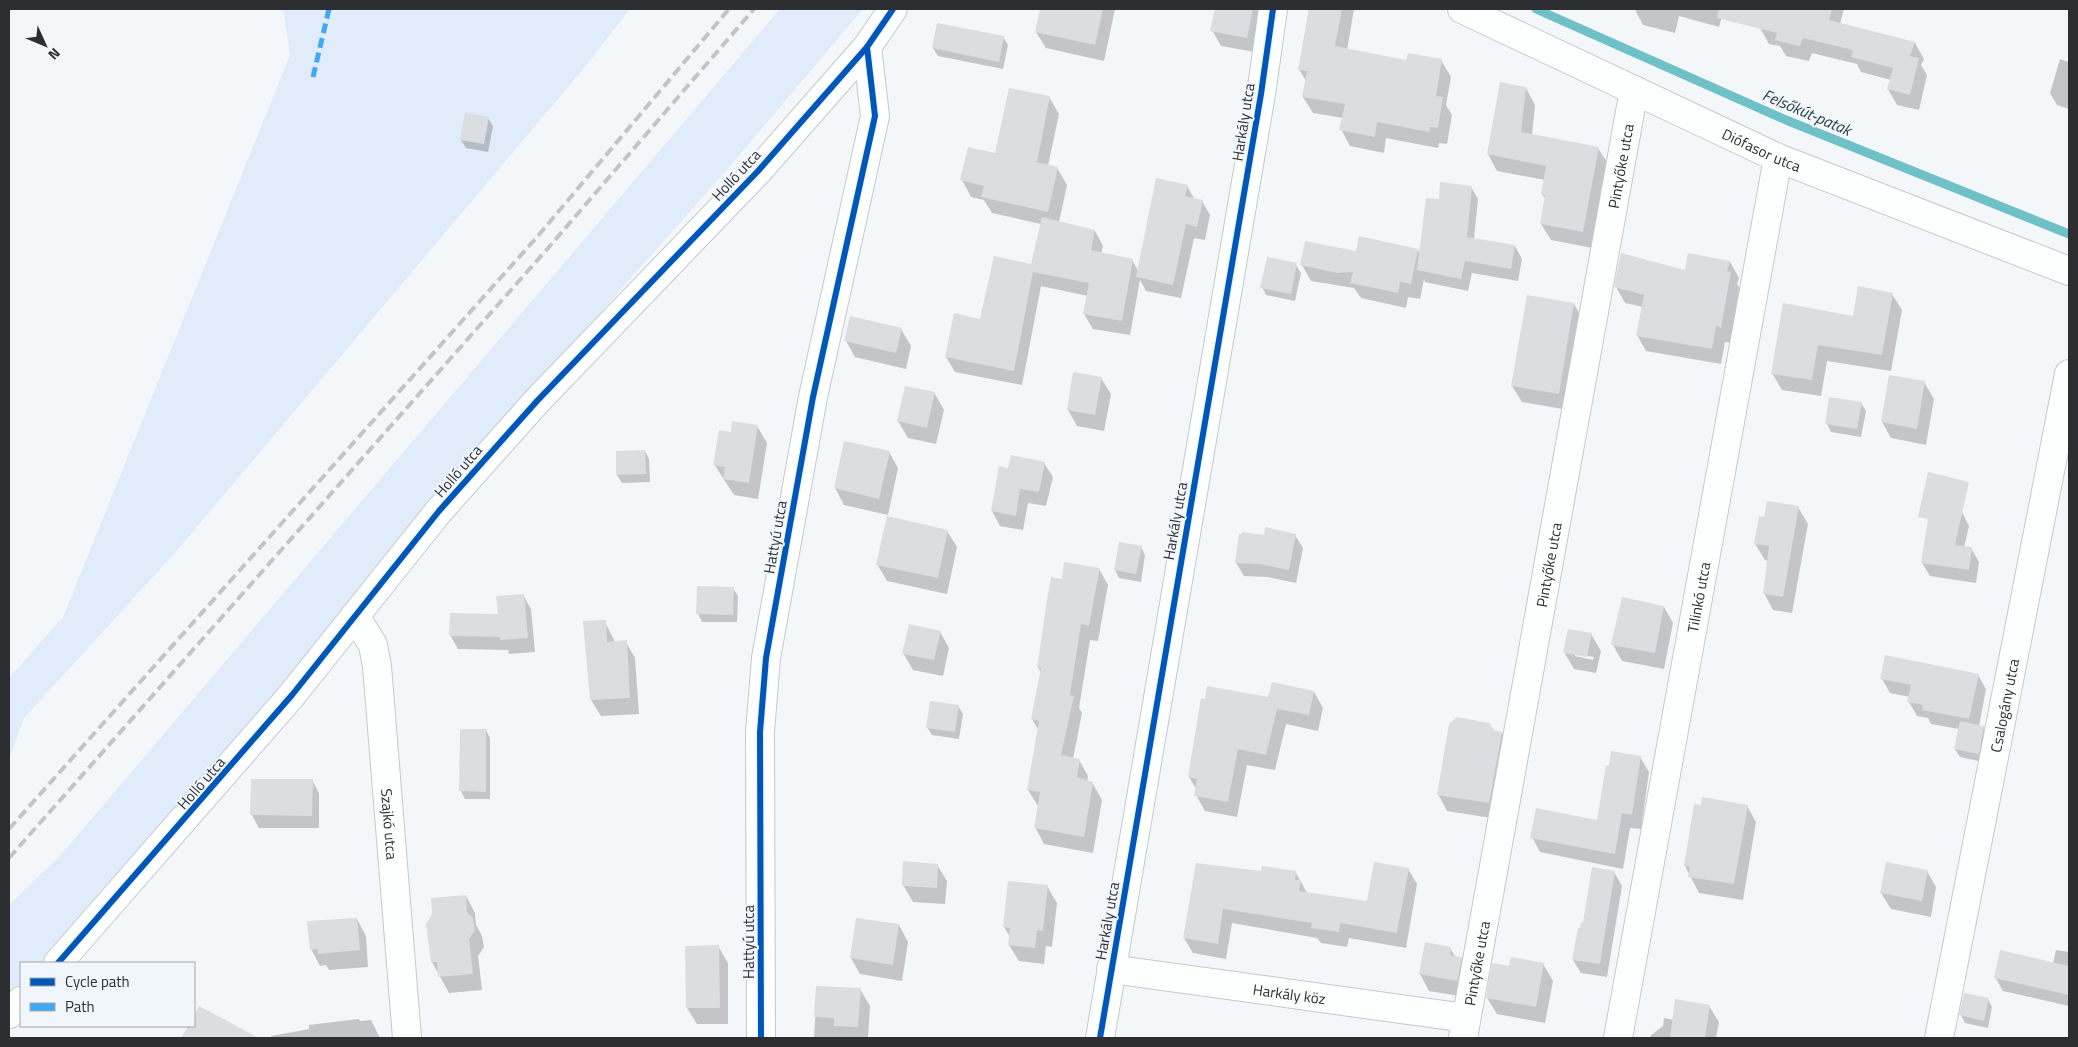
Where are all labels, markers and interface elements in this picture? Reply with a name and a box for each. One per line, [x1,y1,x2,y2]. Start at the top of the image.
north arrow [20,20,70,70]
text: N [44,44,66,65]
street label: Harkály utca [1225,81,1261,163]
water label: Felsőkút-patak [1759,83,1857,142]
street label: Pintyőke utca [1601,121,1639,210]
street label: Diófasor utca [1718,122,1805,177]
street label: Holló utca [706,144,766,206]
street label: Holló utca [429,439,488,502]
street label: Harkály utca [1157,480,1193,562]
street label: Hattyú utca [757,498,793,575]
street label: Pintyőke utca [1529,520,1567,609]
street label: Tilinkó utca [1680,559,1716,634]
street label: Csalogány utca [1984,656,2025,754]
street label: Holló utca [172,751,231,814]
street label: Szajkó utca [375,788,404,861]
street label: Harkály utca [1089,880,1125,962]
street label: Hattyú utca [737,905,760,979]
street label: Pintyőke utca [1458,919,1496,1007]
legend [20,962,195,1027]
text: Cycle path [65,970,130,993]
street label: Harkály köz [1251,977,1327,1010]
text: Path [65,995,95,1018]

